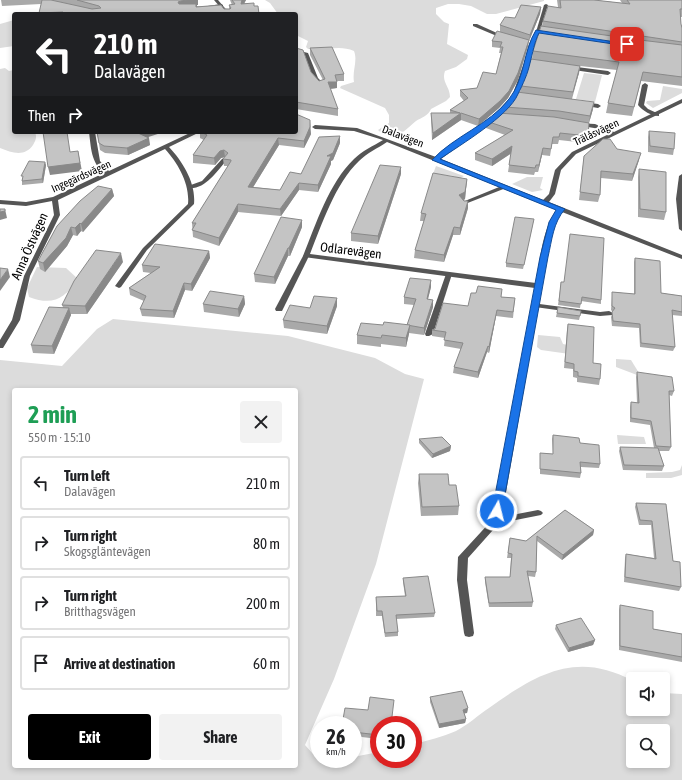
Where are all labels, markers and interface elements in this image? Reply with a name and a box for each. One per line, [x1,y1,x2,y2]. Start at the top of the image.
pin [610,27,644,61]
icon: left [28,28,80,80]
text: 210 m [94,28,157,60]
icon: arrive [616,33,638,55]
text: Dalavägen [94,61,165,82]
icon: right [64,104,86,126]
text: Then [28,107,56,124]
street label: Trälåsvägen [571,116,621,148]
street label: Dalavägen [380,123,426,149]
street label: Ingegärdsvägen [49,158,113,194]
street label: Anna Östvägen [8,210,51,282]
street label: Odlarevägen [319,239,382,262]
text: 2 min [28,401,77,428]
button: close [240,401,282,443]
text: 550 m · 15:10 [28,430,91,445]
text: Turn left [64,467,110,484]
icon: left [30,472,52,494]
text: 210 m [246,475,280,492]
text: Dalavägen [64,484,116,499]
position arrow [476,490,518,532]
text: Turn right [64,527,117,544]
icon: right [30,532,52,554]
text: 80 m [253,535,280,552]
text: Skogsgläntevägen [64,544,151,559]
text: Turn right [64,587,117,604]
icon: right [30,592,52,614]
text: 200 m [246,595,280,612]
text: Britthagsvägen [64,604,136,619]
icon: arrive [30,652,52,674]
text: Arrive at destination [64,655,175,672]
text: 60 m [253,655,280,672]
map controls [626,672,670,768]
button: sound [626,672,670,716]
button: Exit [28,714,151,760]
button: Share [159,714,282,760]
speed limit sign: 30 [370,716,422,768]
button: search [626,724,670,768]
text: 26 [327,725,345,748]
text: km/h [326,746,346,757]

